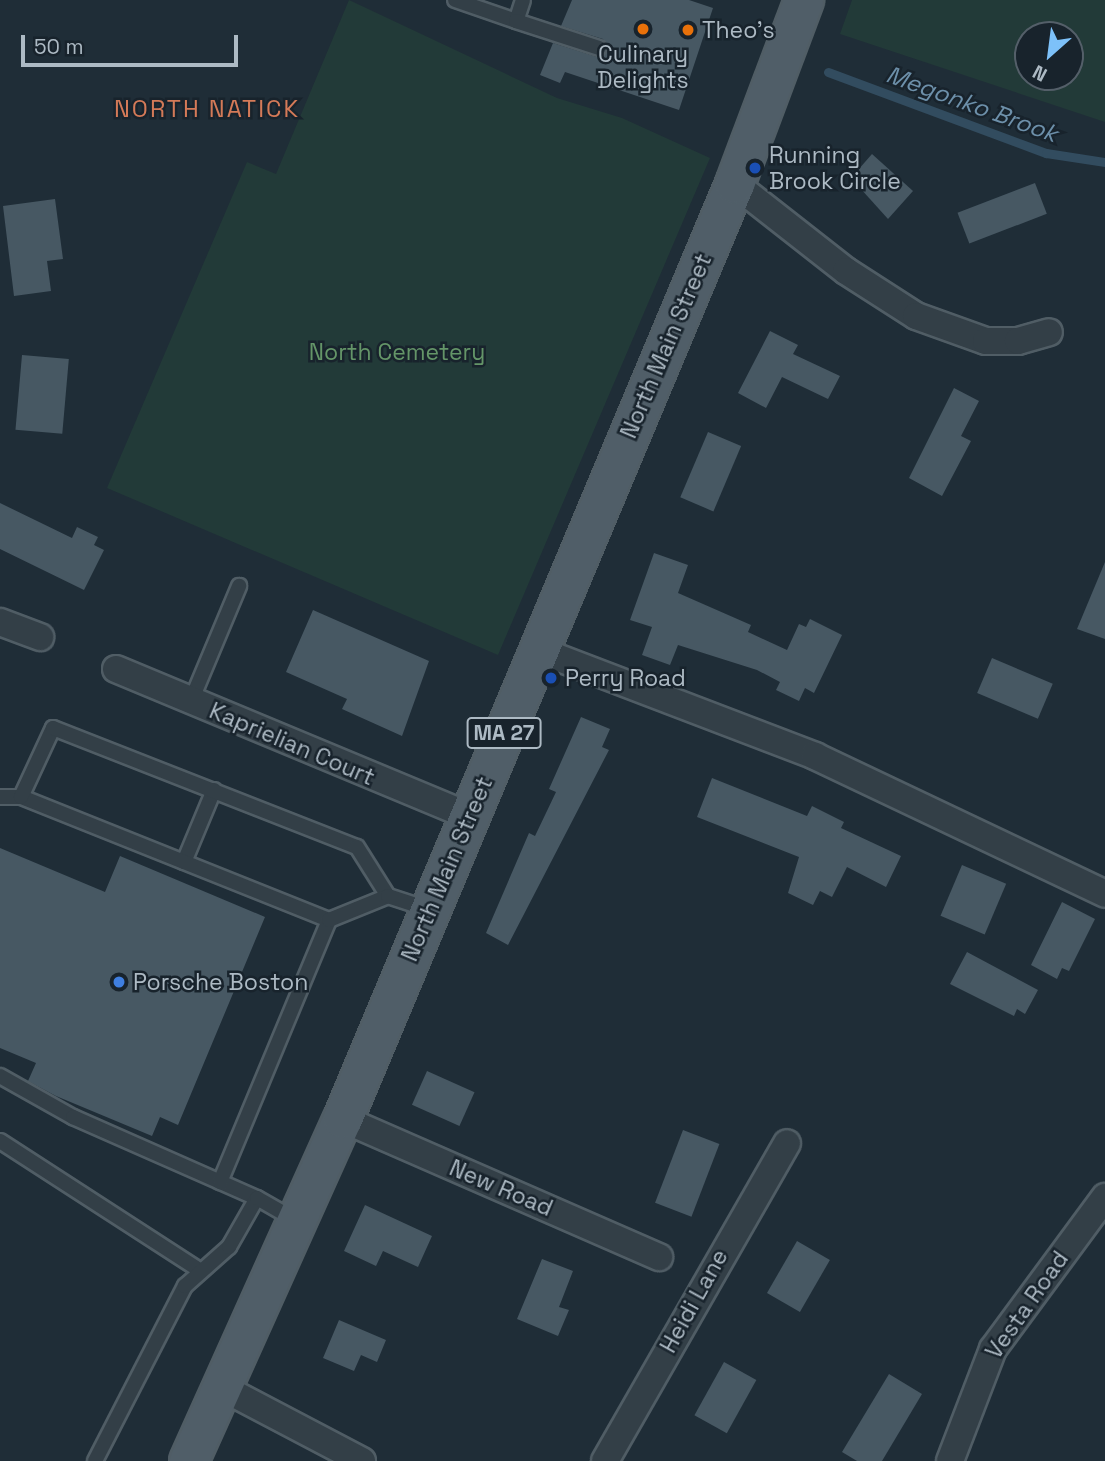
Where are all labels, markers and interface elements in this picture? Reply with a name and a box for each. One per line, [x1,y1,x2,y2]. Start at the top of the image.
place label: Theo's [702,16,775,44]
scale bar [24,21,242,65]
marker: Culinary Delights [635,21,651,37]
north arrow [1014,21,1084,91]
marker: Theo's [680,22,696,38]
text: 50 m [34,33,84,60]
place label: Culinary Delights [597,40,689,94]
text: N [1028,59,1051,87]
water label: Megonko Brook [882,60,1062,148]
district label: NORTH NATICK [115,95,299,123]
place label: Running Brook Circle [769,141,901,195]
marker: Running Brook Circle [747,160,763,176]
street label: North Main Street [615,250,717,442]
park label: North Cemetery [309,338,485,366]
place label: Perry Road [565,664,686,692]
marker: Perry Road [543,670,559,686]
street label: Kaprielian Court [205,697,379,791]
road number: MA 27 [466,716,542,750]
street label: North Main Street [396,773,498,965]
place label: Porsche Boston [133,968,308,996]
marker: Porsche Boston [111,974,127,990]
street label: New Road [445,1154,557,1222]
street label: Heidi Lane [654,1244,734,1358]
street label: Vesta Road [980,1246,1074,1364]

